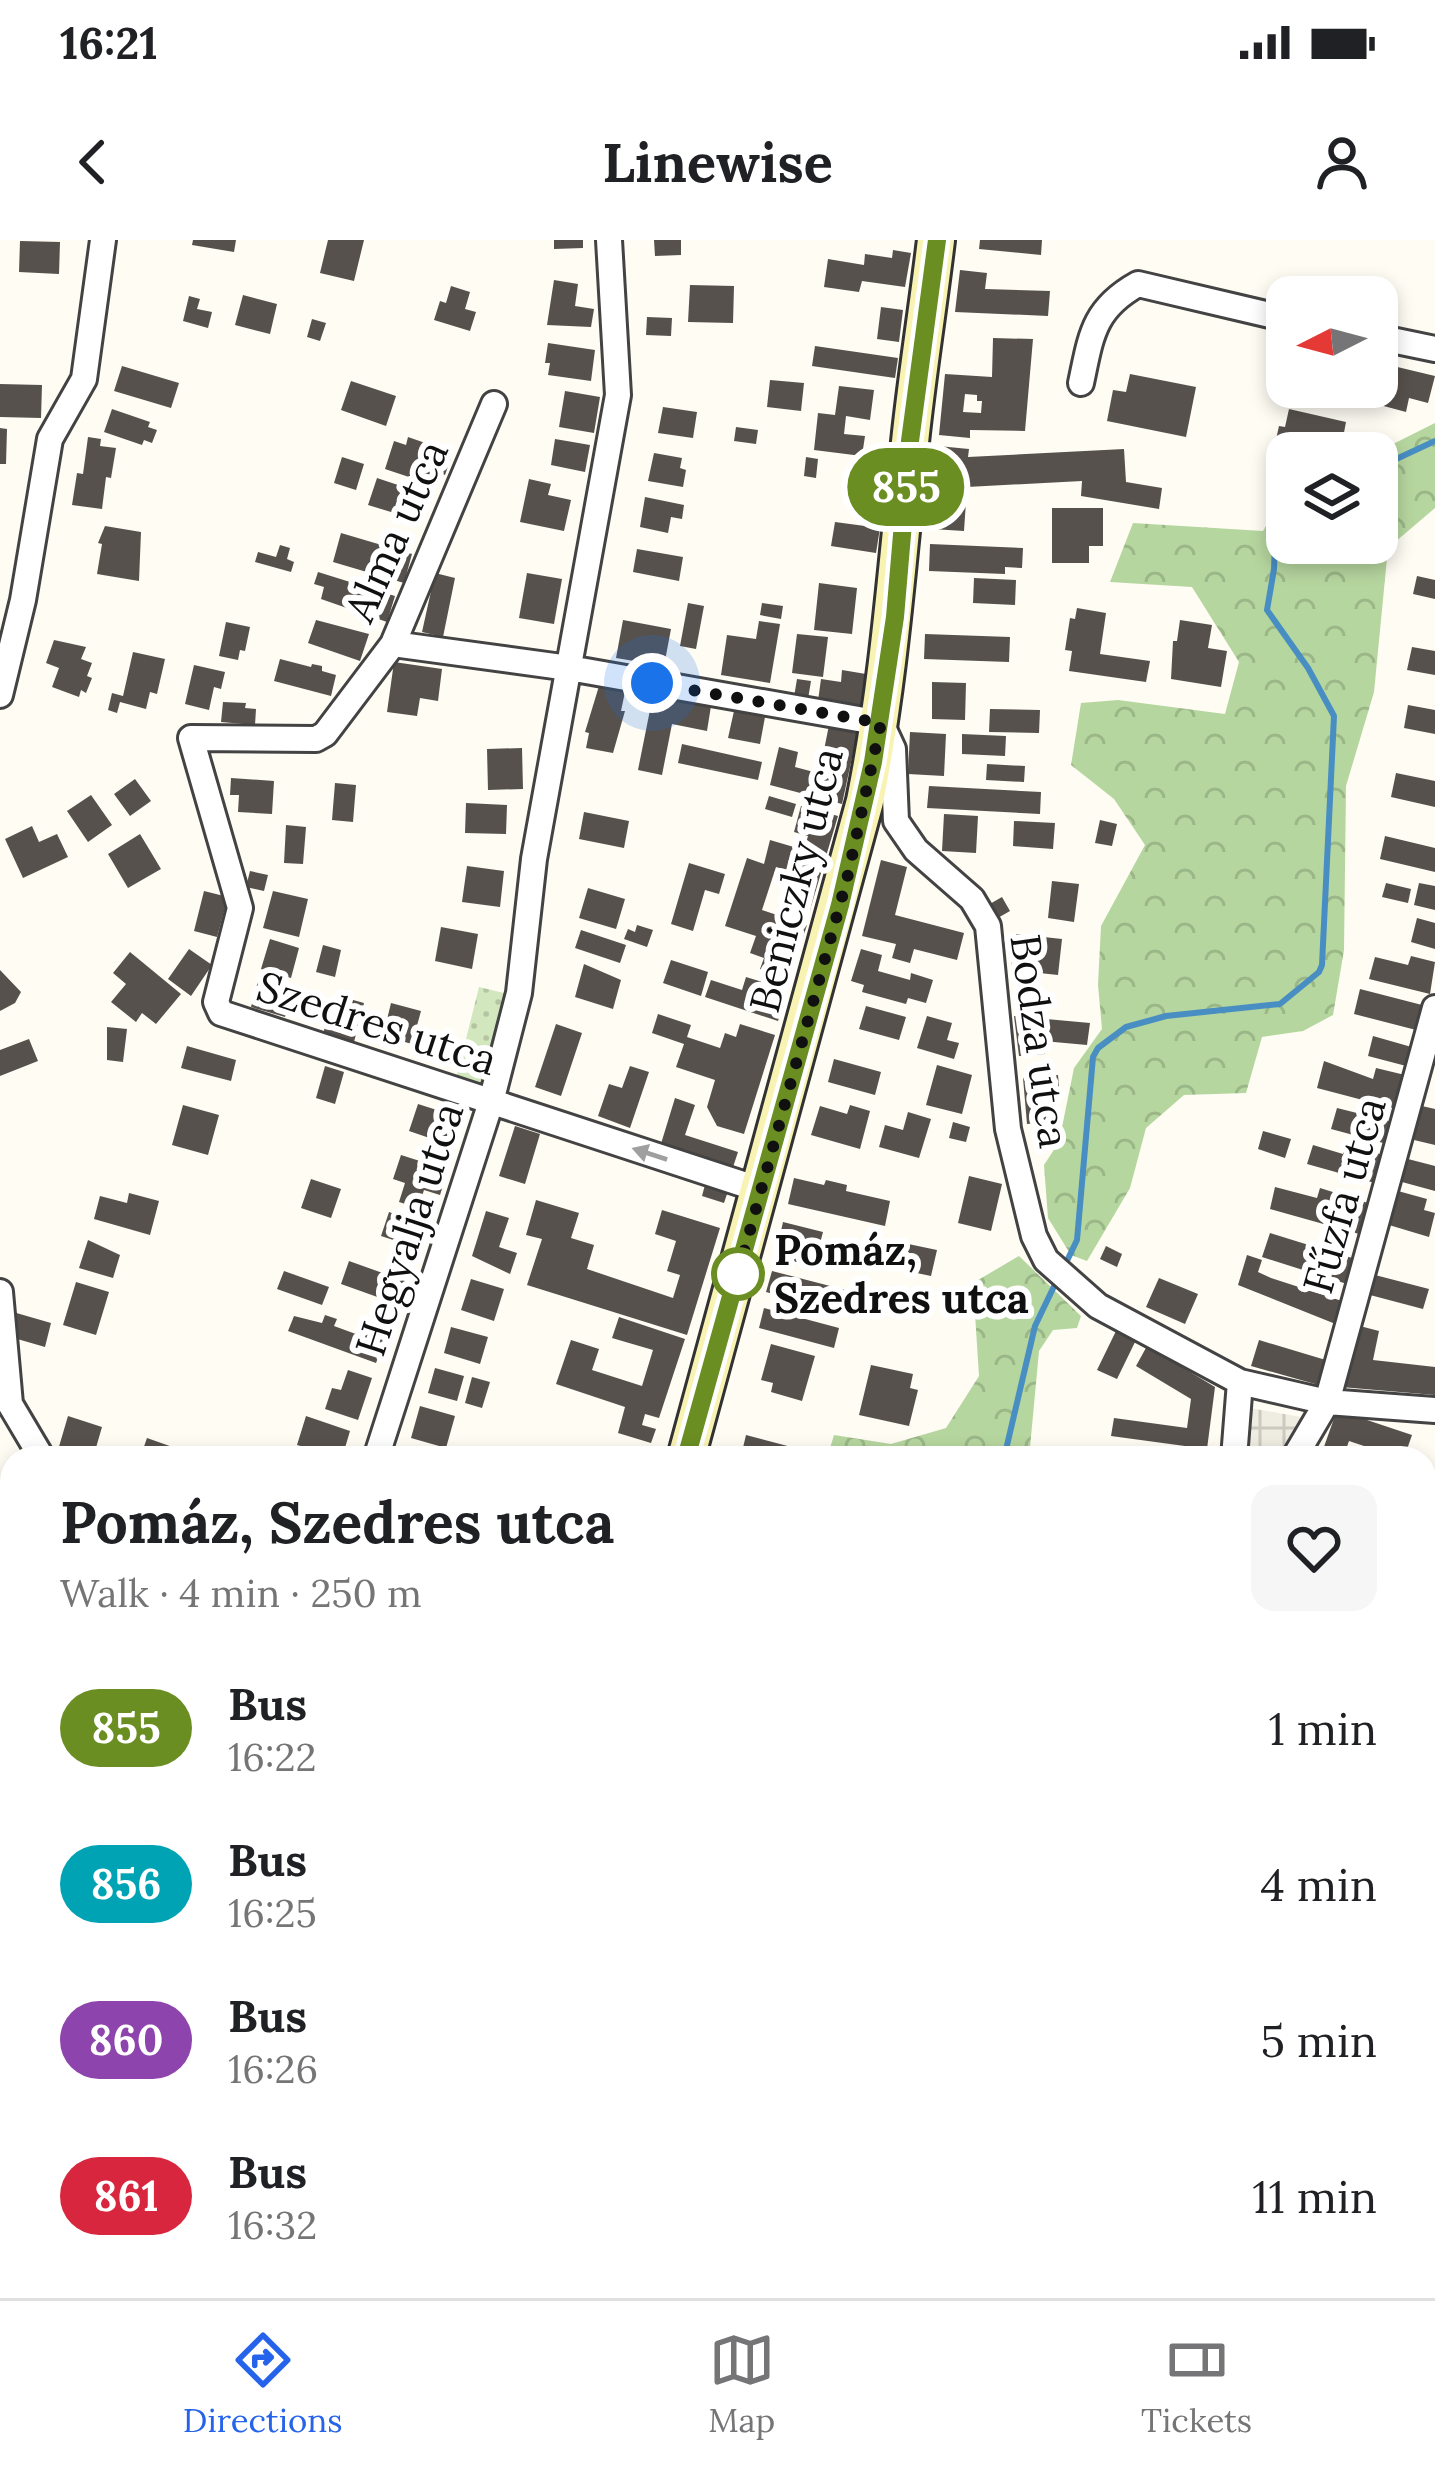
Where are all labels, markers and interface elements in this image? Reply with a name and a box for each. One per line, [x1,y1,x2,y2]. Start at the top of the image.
text: 16:21 [60,14,158,71]
text: Linewise [602,128,833,197]
icon: back [60,129,126,195]
icon: person [1309,129,1375,195]
north arrow [1266,276,1398,408]
map controls [1266,276,1398,564]
street label: Alma utca [332,432,460,631]
button: layers [1266,432,1398,564]
line badge: 855 [837,448,975,526]
text: 855 [871,460,941,514]
your location [622,653,682,713]
street label: Beniczky utca [737,742,855,1018]
street label: Bodza utca [998,931,1082,1151]
street label: Szedres utca [250,959,504,1087]
street label: Fűzfa utca [1290,1091,1398,1299]
street label: Hegyalja utca [343,1096,475,1362]
one-way arrow [631,1143,668,1162]
place label: Pomáz, Szedres utca [774,1223,1029,1325]
marker: Pomáz, Szedres utca [713,1249,763,1299]
button: heart [1251,1485,1377,1611]
text: Pomáz, Szedres utca [60,1486,614,1559]
text: Walk · 4 min · 250 m [60,1568,422,1618]
text: Bus [228,1675,307,1732]
text: 1 min [1269,1700,1377,1757]
text: 855 [91,1701,161,1755]
text: 16:22 [228,1732,316,1782]
text: Bus [228,1831,307,1888]
text: 4 min [1261,1856,1377,1913]
text: 856 [91,1857,161,1911]
text: 16:25 [228,1888,317,1938]
text: Bus [228,1987,307,2044]
text: 5 min [1260,2012,1377,2069]
text: 860 [89,2013,163,2067]
text: 16:26 [228,2044,318,2094]
text: Bus [228,2143,307,2200]
text: 11 min [1252,2168,1377,2225]
text: 861 [93,2169,159,2223]
text: 16:32 [228,2200,317,2250]
tab: Directions [183,2327,343,2441]
tab: Map [708,2327,775,2441]
tab: Tickets [1141,2327,1252,2441]

